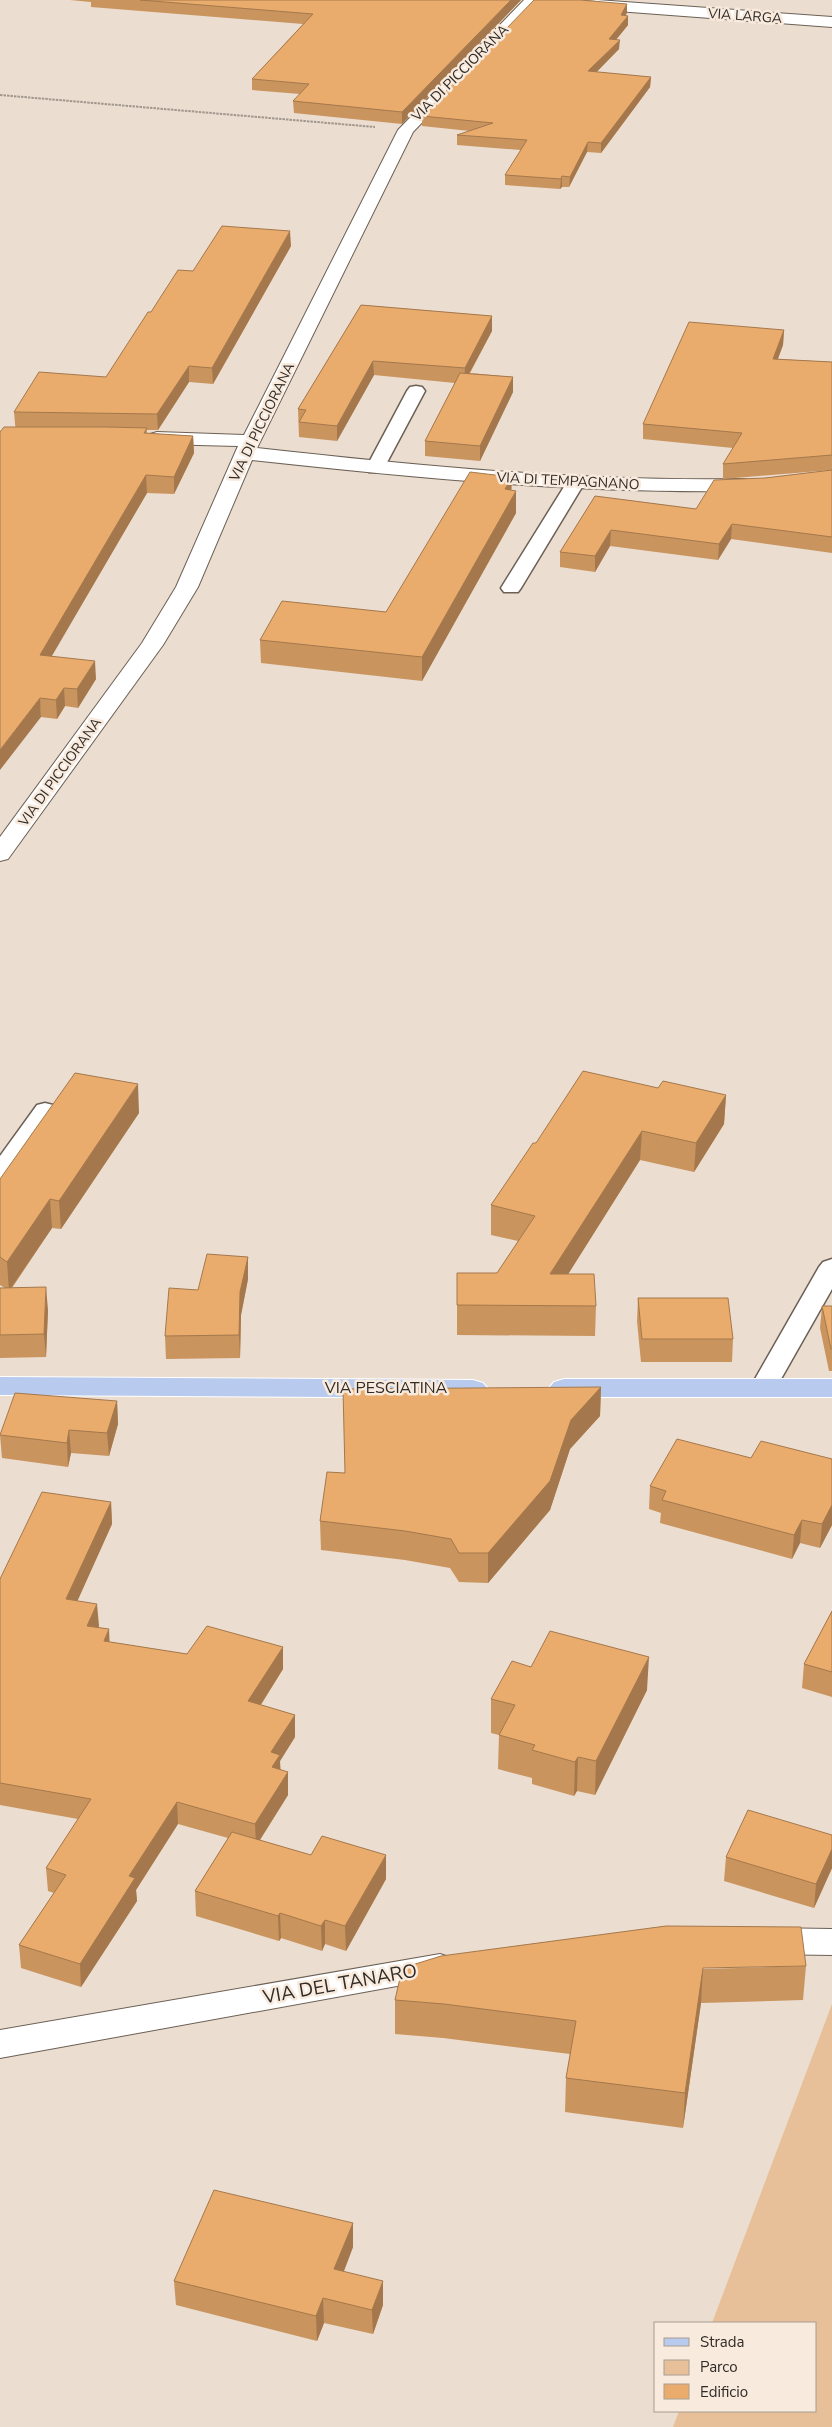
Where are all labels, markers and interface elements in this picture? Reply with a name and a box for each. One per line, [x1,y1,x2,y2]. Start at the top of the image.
street label: VIA LARGA [706,4,783,28]
street label: VIA DI PICCIORANA [407,20,513,126]
street label: VIA DI PICCIORANA [225,359,299,485]
street label: VIA DI TEMPAGNANO [495,468,640,494]
street label: VIA DI PICCIORANA [14,714,106,831]
street label: VIA PESCIATINA [324,1377,448,1399]
street label: VIA DEL TANARO [260,1958,419,2011]
legend [654,2322,817,2412]
text: Strada [700,2332,744,2352]
text: Parco [700,2357,738,2377]
text: Edificio [700,2382,748,2402]

